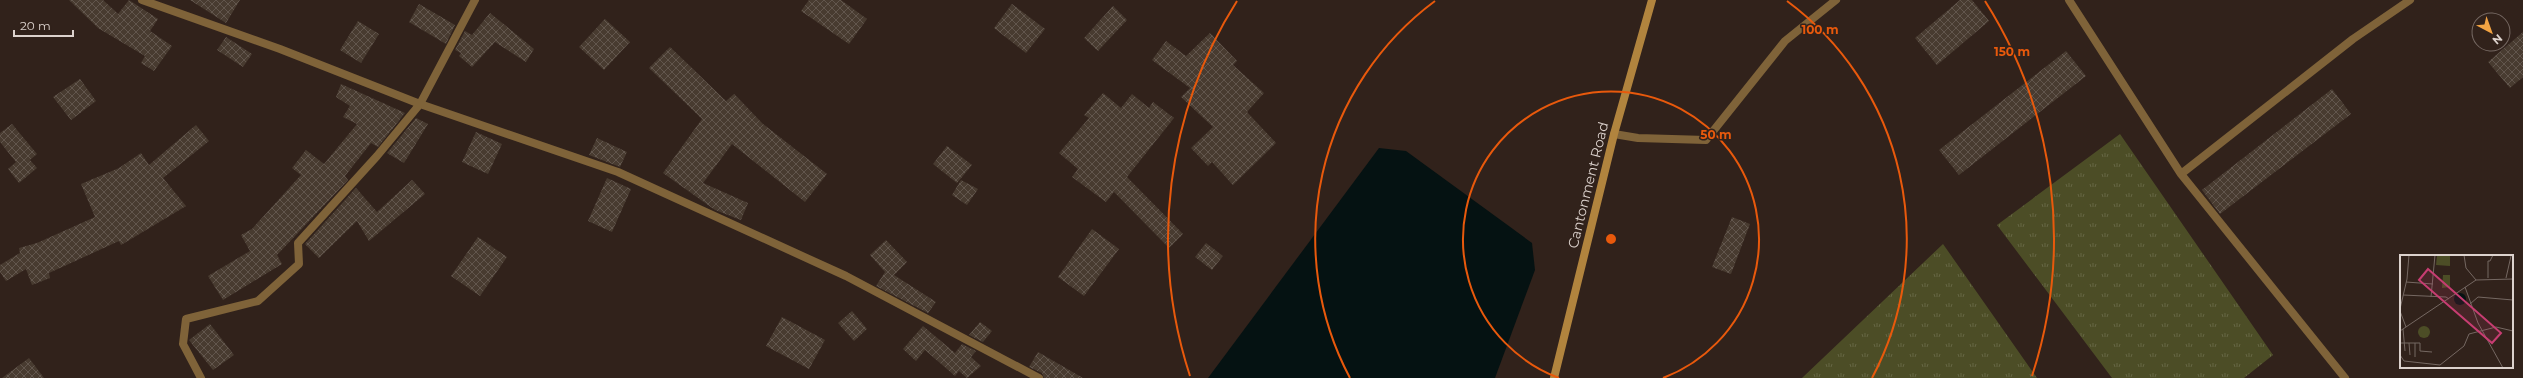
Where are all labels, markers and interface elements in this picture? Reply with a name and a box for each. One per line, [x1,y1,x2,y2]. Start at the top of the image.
scale bar [14,12,73,38]
north arrow [2471,12,2511,52]
text: 20 m [20,18,51,33]
text: 100 m [1802,22,1838,37]
text: N [2490,31,2506,48]
text: 150 m [1994,44,2030,59]
street label: Cantonment Road [1564,120,1612,250]
text: 50 m [1700,127,1732,142]
centre of rings [1604,232,1618,246]
inset map [2400,255,2513,368]

